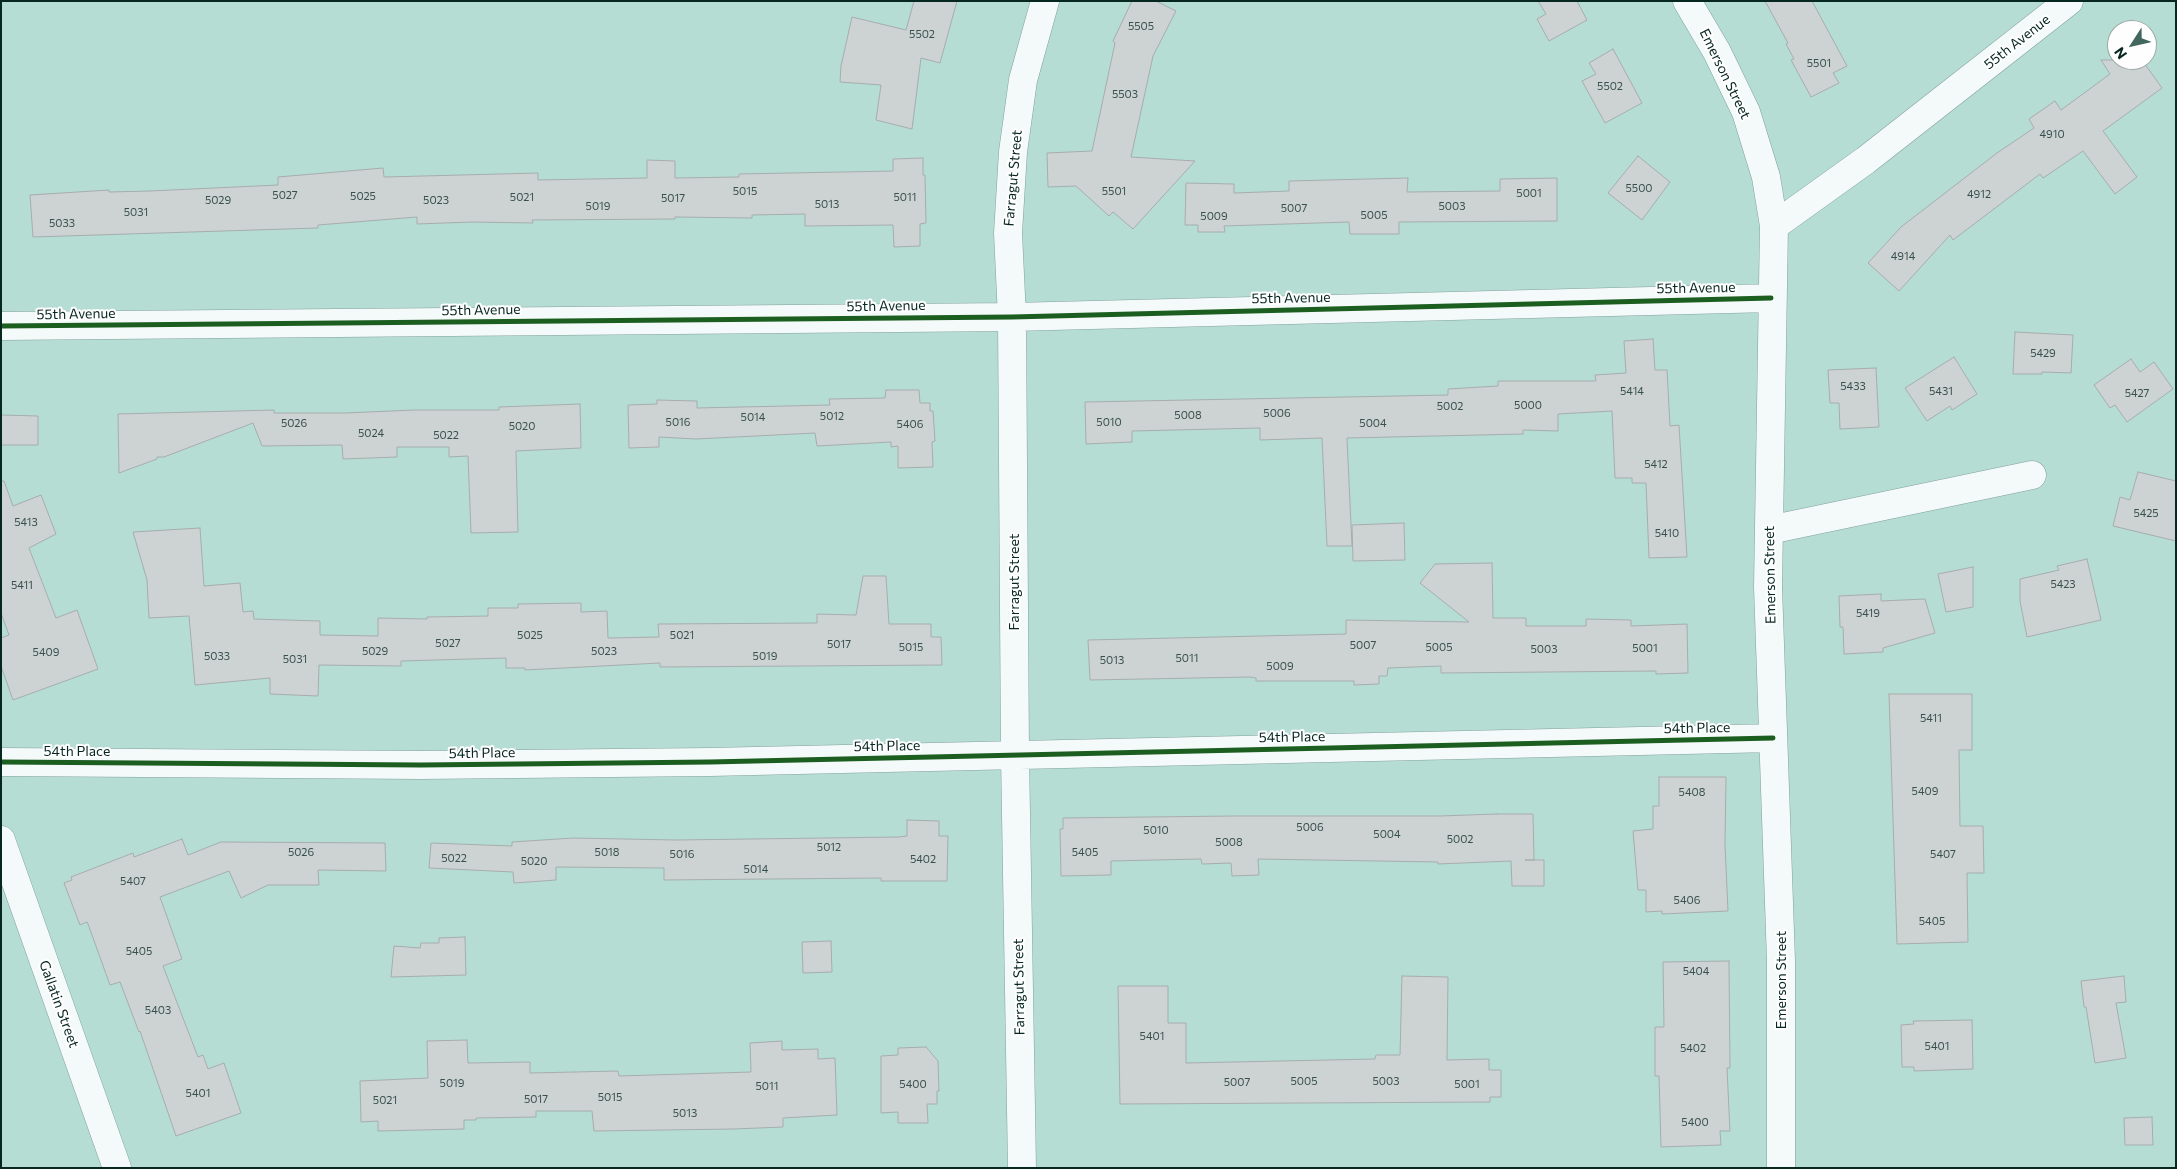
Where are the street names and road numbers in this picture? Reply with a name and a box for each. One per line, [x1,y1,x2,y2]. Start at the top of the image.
street label: 55th Avenue [1981,11,2053,73]
street label: Emerson Street [1696,26,1754,122]
street label: Farragut Street [1000,129,1026,227]
street label: 55th Avenue [1656,279,1736,297]
street label: 55th Avenue [1251,289,1331,307]
street label: 55th Avenue [846,297,926,315]
street label: 55th Avenue [441,301,521,319]
street label: 55th Avenue [36,305,116,323]
street label: Emerson Street [1761,526,1779,624]
street label: Farragut Street [1006,534,1022,630]
street label: 54th Place [1663,719,1731,737]
street label: 54th Place [1258,728,1326,746]
street label: 54th Place [853,737,921,755]
street label: 54th Place [44,743,110,759]
street label: 54th Place [448,744,516,762]
street label: Emerson Street [1773,931,1789,1029]
street label: Farragut Street [1010,938,1028,1036]
street label: Gallatin Street [35,958,83,1050]

